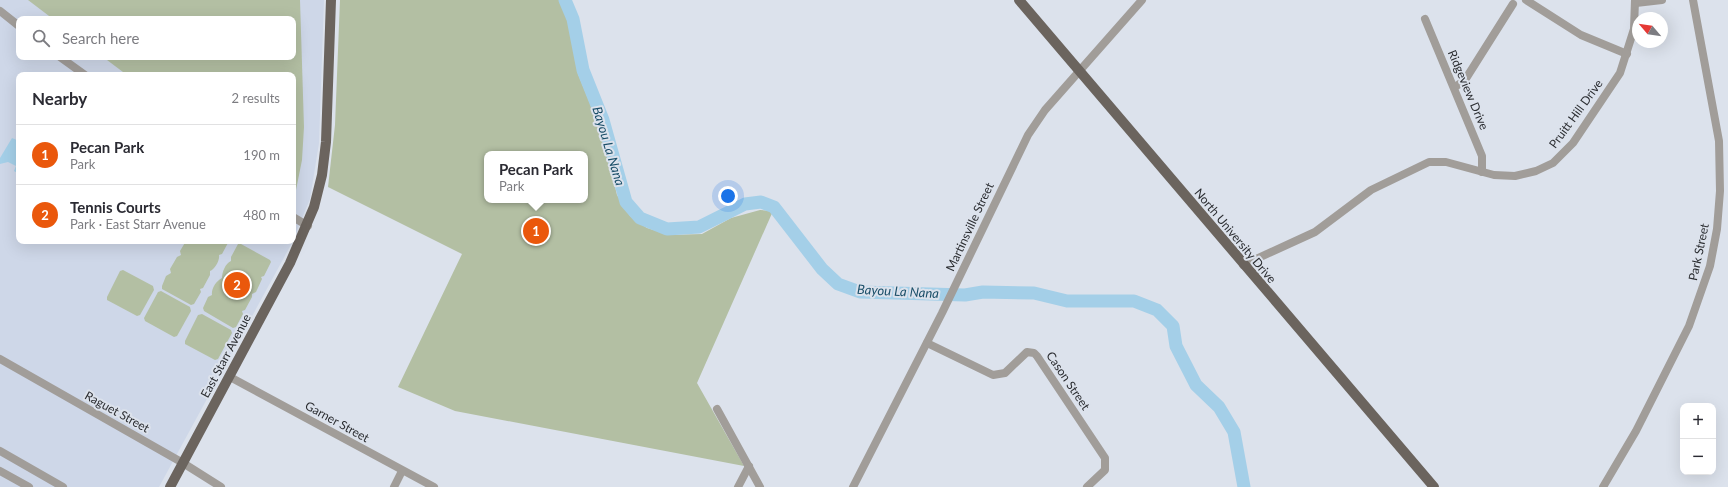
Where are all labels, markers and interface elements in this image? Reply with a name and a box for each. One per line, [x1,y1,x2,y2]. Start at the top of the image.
north arrow [1632,12,1668,48]
search box [16,16,296,60]
icon: search [30,27,52,49]
text: Search here [62,29,139,47]
street label: Ridgeview Drive [1445,47,1492,132]
street label: Pruitt Hill Drive [1546,76,1606,151]
text: Nearby [32,88,87,109]
text: 2 results [232,90,280,106]
water label: Bayou La Nana [589,104,629,188]
text: Pecan Park [70,138,144,156]
text: 1 [41,147,49,163]
text: 190 m [243,147,280,163]
popup [484,151,588,203]
text: Park [70,156,95,172]
text: Pecan Park [499,160,573,178]
text: Park [499,178,524,194]
street label: Martinsville Street [942,179,997,274]
street label: North University Drive [1191,185,1279,286]
your location [718,186,738,206]
text: Tennis Courts [70,198,161,216]
text: 2 [41,207,49,223]
text: 480 m [243,207,280,223]
text: Park · East Starr Avenue [70,216,206,232]
pin: 1 [523,216,549,246]
street label: Park Street [1685,221,1712,282]
pin: 2 [224,270,250,300]
water label: Bayou La Nana [857,281,940,301]
street label: East Starr Avenue [197,311,254,400]
street label: Cason Street [1043,349,1094,413]
street label: Raguet Street [82,388,153,436]
street label: Garner Street [303,398,372,446]
map controls [1680,403,1716,475]
button: + [1680,403,1716,439]
button: − [1680,439,1716,475]

